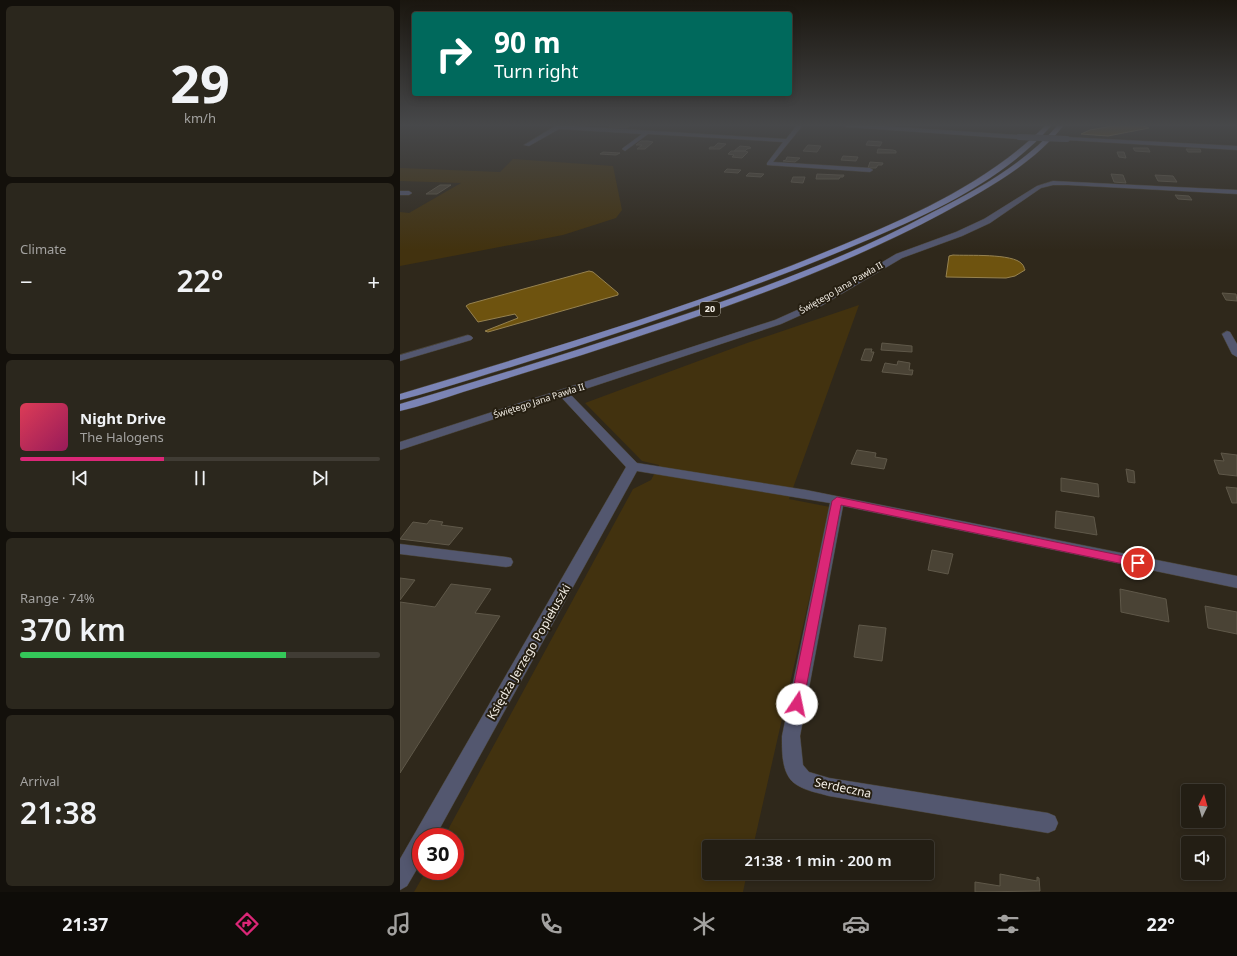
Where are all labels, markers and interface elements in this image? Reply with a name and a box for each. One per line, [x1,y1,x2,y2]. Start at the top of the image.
text: 90 m [494,23,561,61]
icon: right [428,28,480,80]
text: 29 [170,47,230,118]
text: Turn right [494,59,578,83]
text: km/h [184,109,216,127]
text: Climate [20,240,66,258]
street label: Świętego Jana Pawła II [796,258,885,317]
text: 22° [176,260,224,301]
text: − [20,266,33,296]
text: + [367,266,380,296]
road number: 20 [700,302,720,316]
street label: Świętego Jana Pawła II [492,380,586,421]
text: Night Drive [80,408,166,428]
text: The Halogens [80,428,164,446]
icon: previous [69,467,91,489]
icon: pause [189,467,211,489]
icon: next [309,467,331,489]
pin [1121,546,1155,580]
icon: arrive [1127,552,1149,574]
street label: Księdza Jerzego Popiełuszki [483,581,574,723]
text: Range · 74% [20,589,95,607]
text: 370 km [20,609,126,650]
position arrow [776,683,818,725]
text: Arrival [20,772,60,790]
street label: Serdeczna [813,773,873,802]
north arrow [1181,784,1225,828]
map controls [1181,784,1225,880]
text: 21:38 [20,792,97,833]
speed limit sign: 30 [412,828,464,880]
button: sound [1181,836,1225,880]
text: 21:38 · 1 min · 200 m [744,850,892,870]
icon: directions [233,910,261,938]
icon: music [385,910,413,938]
icon: phone [537,910,565,938]
icon: climate [690,910,718,938]
icon: car [842,910,870,938]
icon: filters [994,910,1022,938]
text: 21:37 [62,912,108,936]
text: 22° [1147,912,1175,936]

